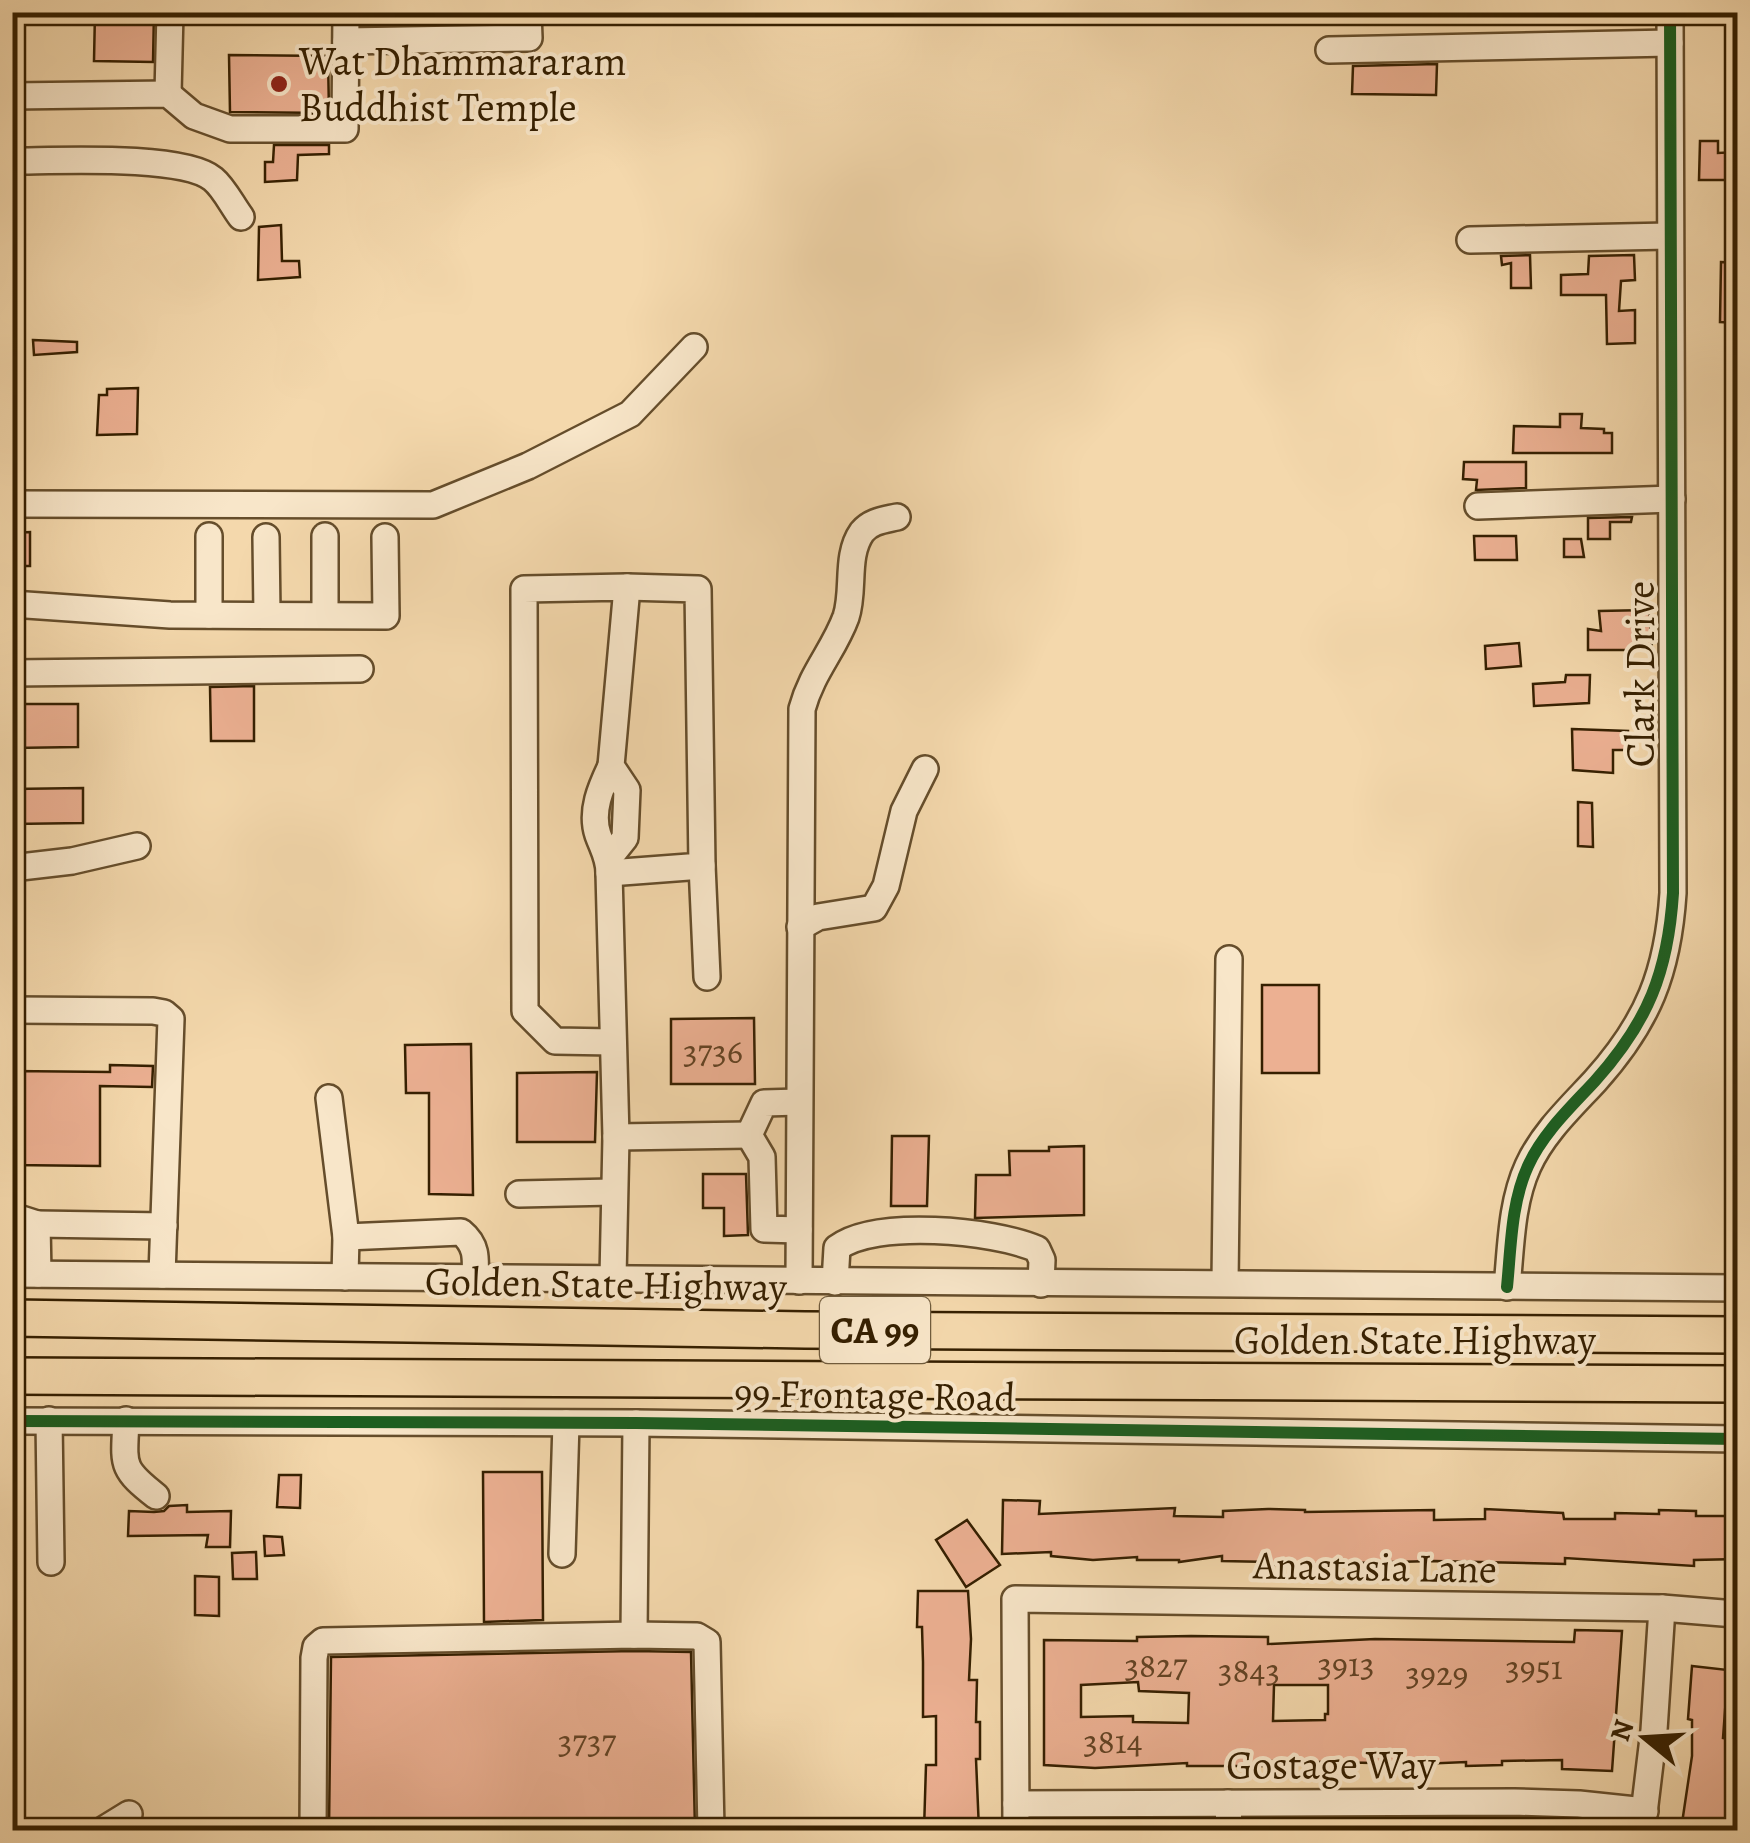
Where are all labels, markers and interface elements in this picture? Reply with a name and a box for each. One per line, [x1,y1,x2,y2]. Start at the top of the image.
place label: Wat Dhammararam Buddhist Temple [298,34,627,135]
marker: Wat Dhammararam Buddhist Temple [268,73,290,95]
street label: Clark Drive [1613,581,1668,767]
house number: 3736 [683,1027,743,1075]
street label: Golden State Highway [425,1253,789,1315]
road number: CA 99 [820,1297,930,1363]
street label: Golden State Highway [1234,1313,1597,1368]
street label: 99 Frontage Road [734,1365,1017,1425]
street label: Anastasia Lane [1252,1537,1497,1597]
house number: 3913 [1317,1640,1375,1688]
house number: 3827 [1125,1641,1188,1689]
house number: 3951 [1505,1643,1563,1691]
house number: 3843 [1218,1646,1280,1694]
house number: 3929 [1405,1649,1469,1697]
north arrow [1595,1688,1695,1788]
text: N [1601,1715,1643,1746]
house number: 3737 [558,1717,617,1765]
house number: 3814 [1083,1717,1143,1765]
street label: Gostage Way [1226,1738,1437,1793]

